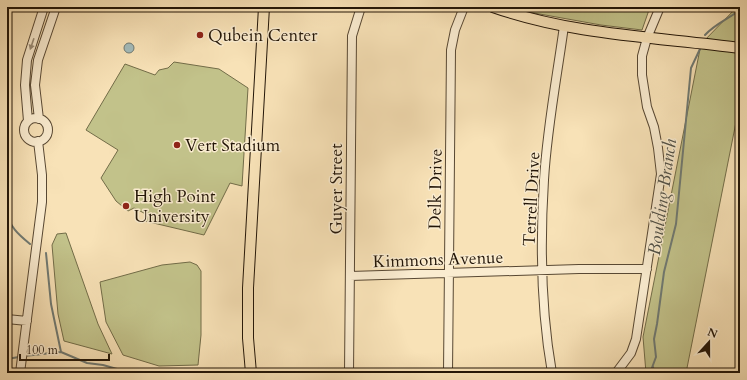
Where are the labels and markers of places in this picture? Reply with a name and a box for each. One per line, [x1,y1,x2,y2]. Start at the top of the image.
place label: Qubein Center [208,24,318,47]
marker: Qubein Center [195,30,205,40]
place label: Vert Stadium [185,134,281,157]
marker: Vert Stadium [172,140,182,150]
place label: High Point University [134,185,216,228]
marker: High Point University [121,201,131,211]

